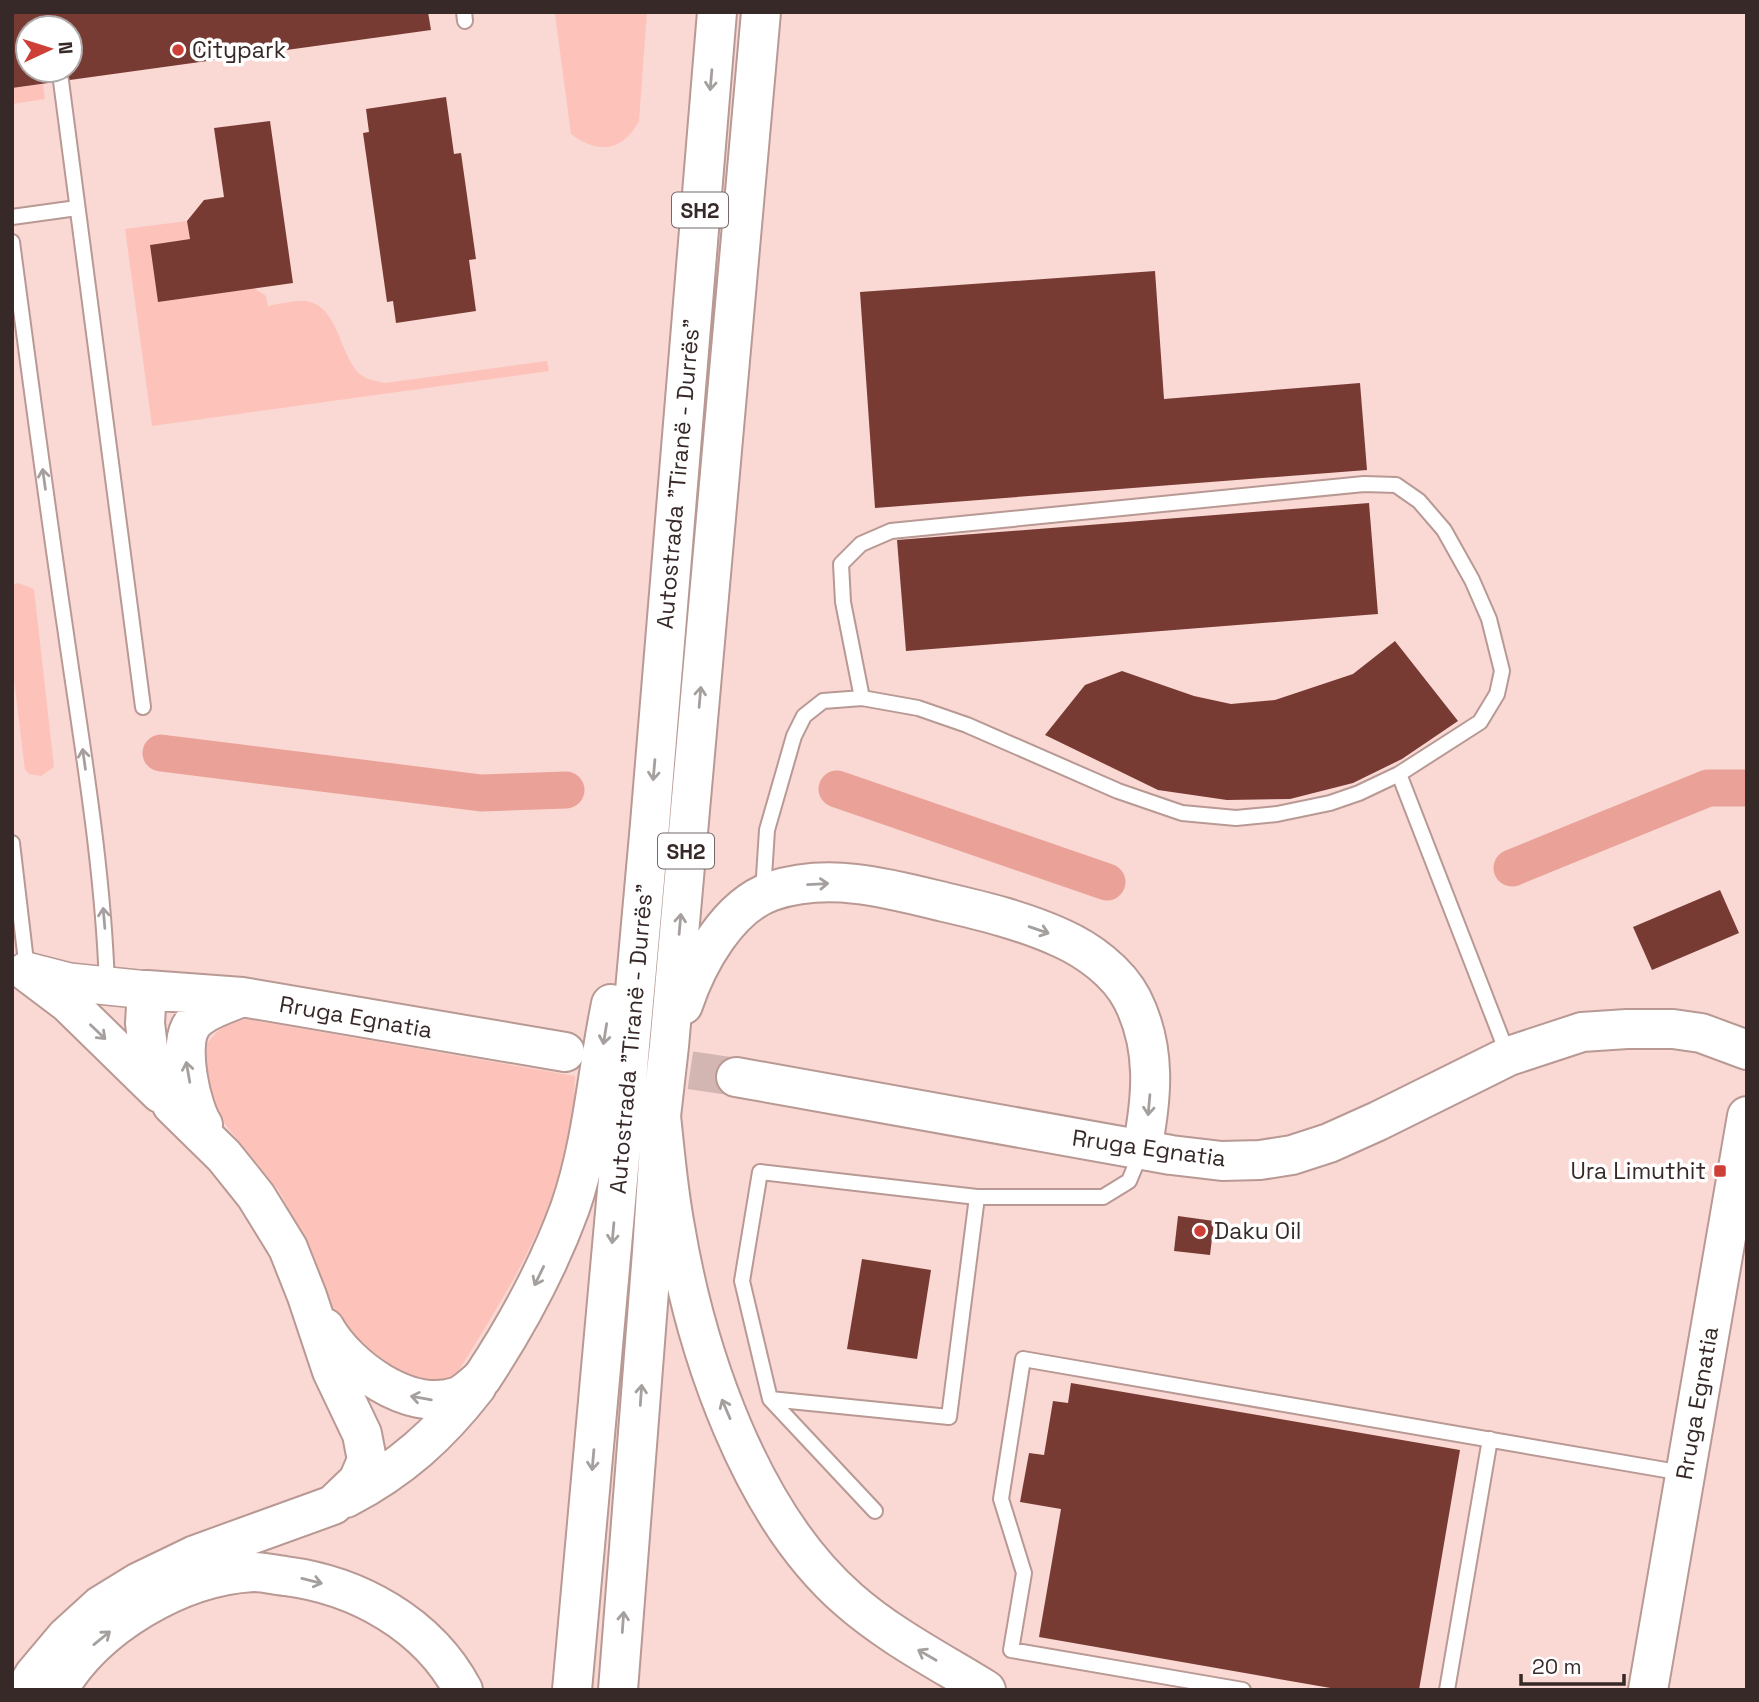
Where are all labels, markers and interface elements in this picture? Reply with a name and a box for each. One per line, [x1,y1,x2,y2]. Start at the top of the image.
north arrow [14,14,84,84]
place label: Citypark [192,35,286,65]
text: N [53,41,78,55]
marker: Citypark [170,42,186,58]
one-way arrow [705,68,718,91]
road number: SH2 [672,192,728,228]
street label: Autostrada "Tiranë - Durrës" [650,318,706,630]
one-way arrow [37,468,50,490]
one-way arrow [694,687,707,709]
one-way arrow [77,748,90,771]
one-way arrow [647,758,660,780]
road number: SH2 [658,834,714,868]
one-way arrow [807,877,830,890]
street label: Autostrada "Tiranë - Durrës" [603,883,659,1195]
one-way arrow [97,907,110,930]
one-way arrow [674,913,687,936]
one-way arrow [1028,925,1050,937]
street label: Rruga Egnatia [277,989,435,1045]
one-way arrow [598,1023,611,1045]
one-way arrow [89,1024,106,1041]
one-way arrow [181,1061,194,1084]
one-way arrow [1143,1093,1156,1116]
street label: Rruga Egnatia [1070,1122,1228,1174]
place label: Ura Limuthit [1571,1156,1706,1186]
marker: Ura Limuthit [1712,1163,1728,1179]
place label: Daku Oil [1214,1216,1302,1246]
one-way arrow [606,1222,619,1244]
marker: Daku Oil [1192,1223,1208,1239]
one-way arrow [532,1265,546,1286]
street label: Rruga Egnatia [1669,1324,1725,1482]
one-way arrow [635,1384,648,1407]
one-way arrow [410,1390,433,1404]
one-way arrow [719,1399,732,1421]
one-way arrow [586,1448,599,1471]
one-way arrow [300,1575,323,1588]
one-way arrow [617,1611,630,1633]
one-way arrow [93,1631,111,1646]
scale bar [1521,1642,1624,1686]
one-way arrow [918,1648,938,1662]
text: 20 m [1532,1653,1582,1680]

